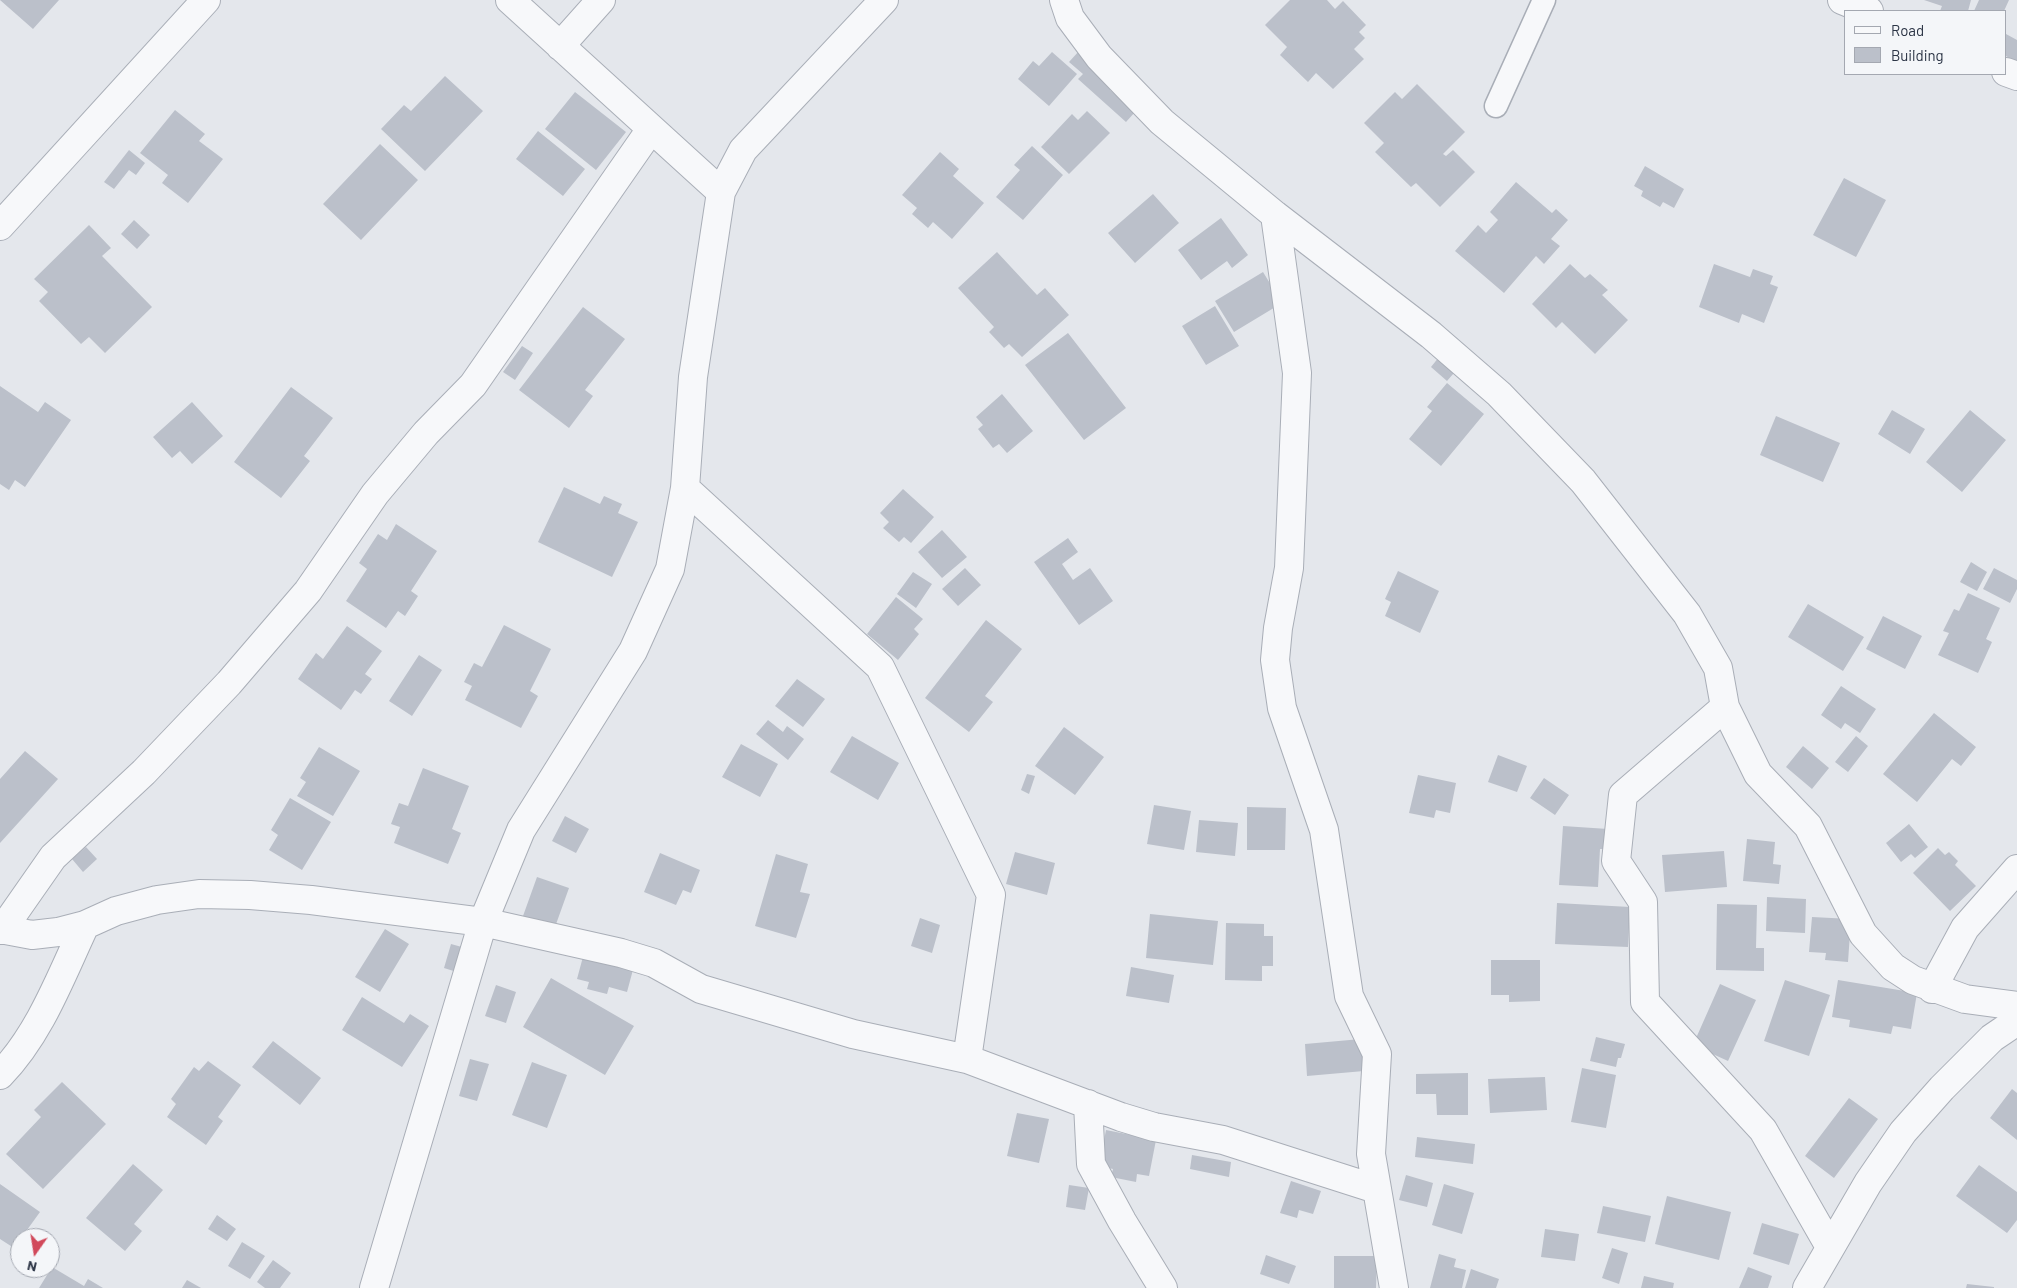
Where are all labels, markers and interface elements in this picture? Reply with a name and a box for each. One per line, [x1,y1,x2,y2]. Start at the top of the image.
legend [1844,10,2007,75]
text: Road [1891,21,1924,39]
text: Building [1891,46,1944,64]
north arrow [10,1228,60,1278]
text: N [25,1258,38,1276]

